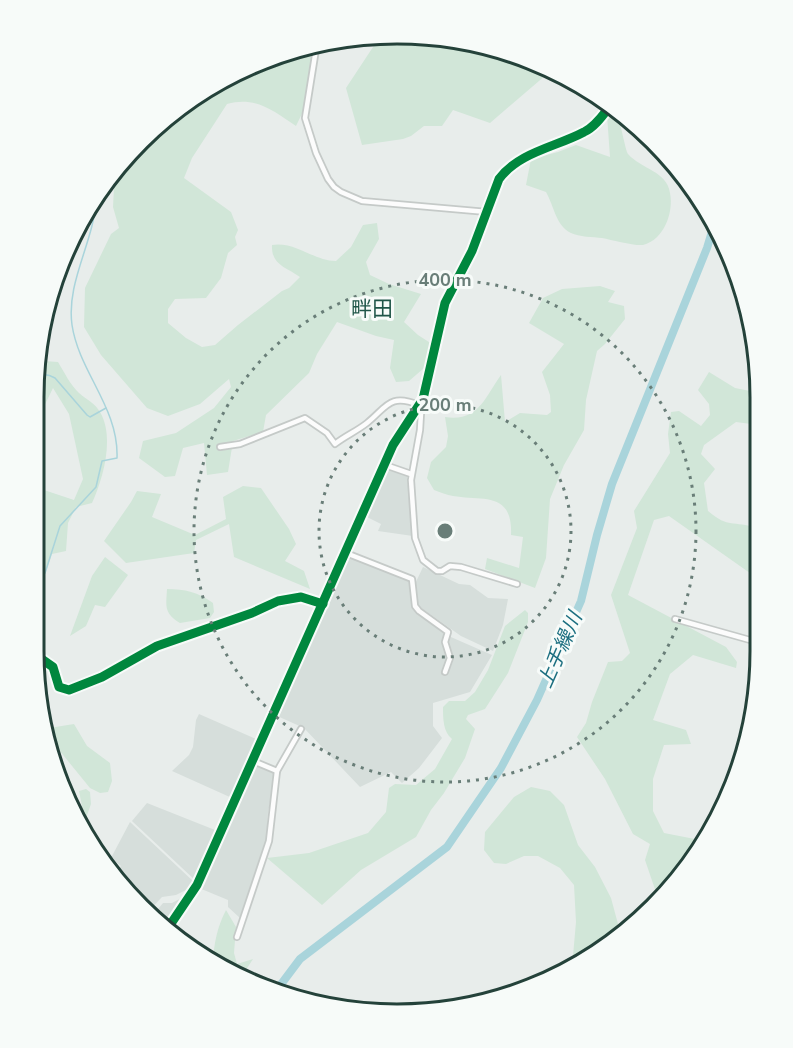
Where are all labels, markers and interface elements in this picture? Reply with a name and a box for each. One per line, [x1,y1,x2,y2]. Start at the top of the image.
text: 400 m [418,268,472,292]
district label: 畔田 [351,295,393,323]
text: 200 m [418,393,472,417]
centre of rings [435,521,455,541]
water label: 上手繰川 [531,606,589,692]

